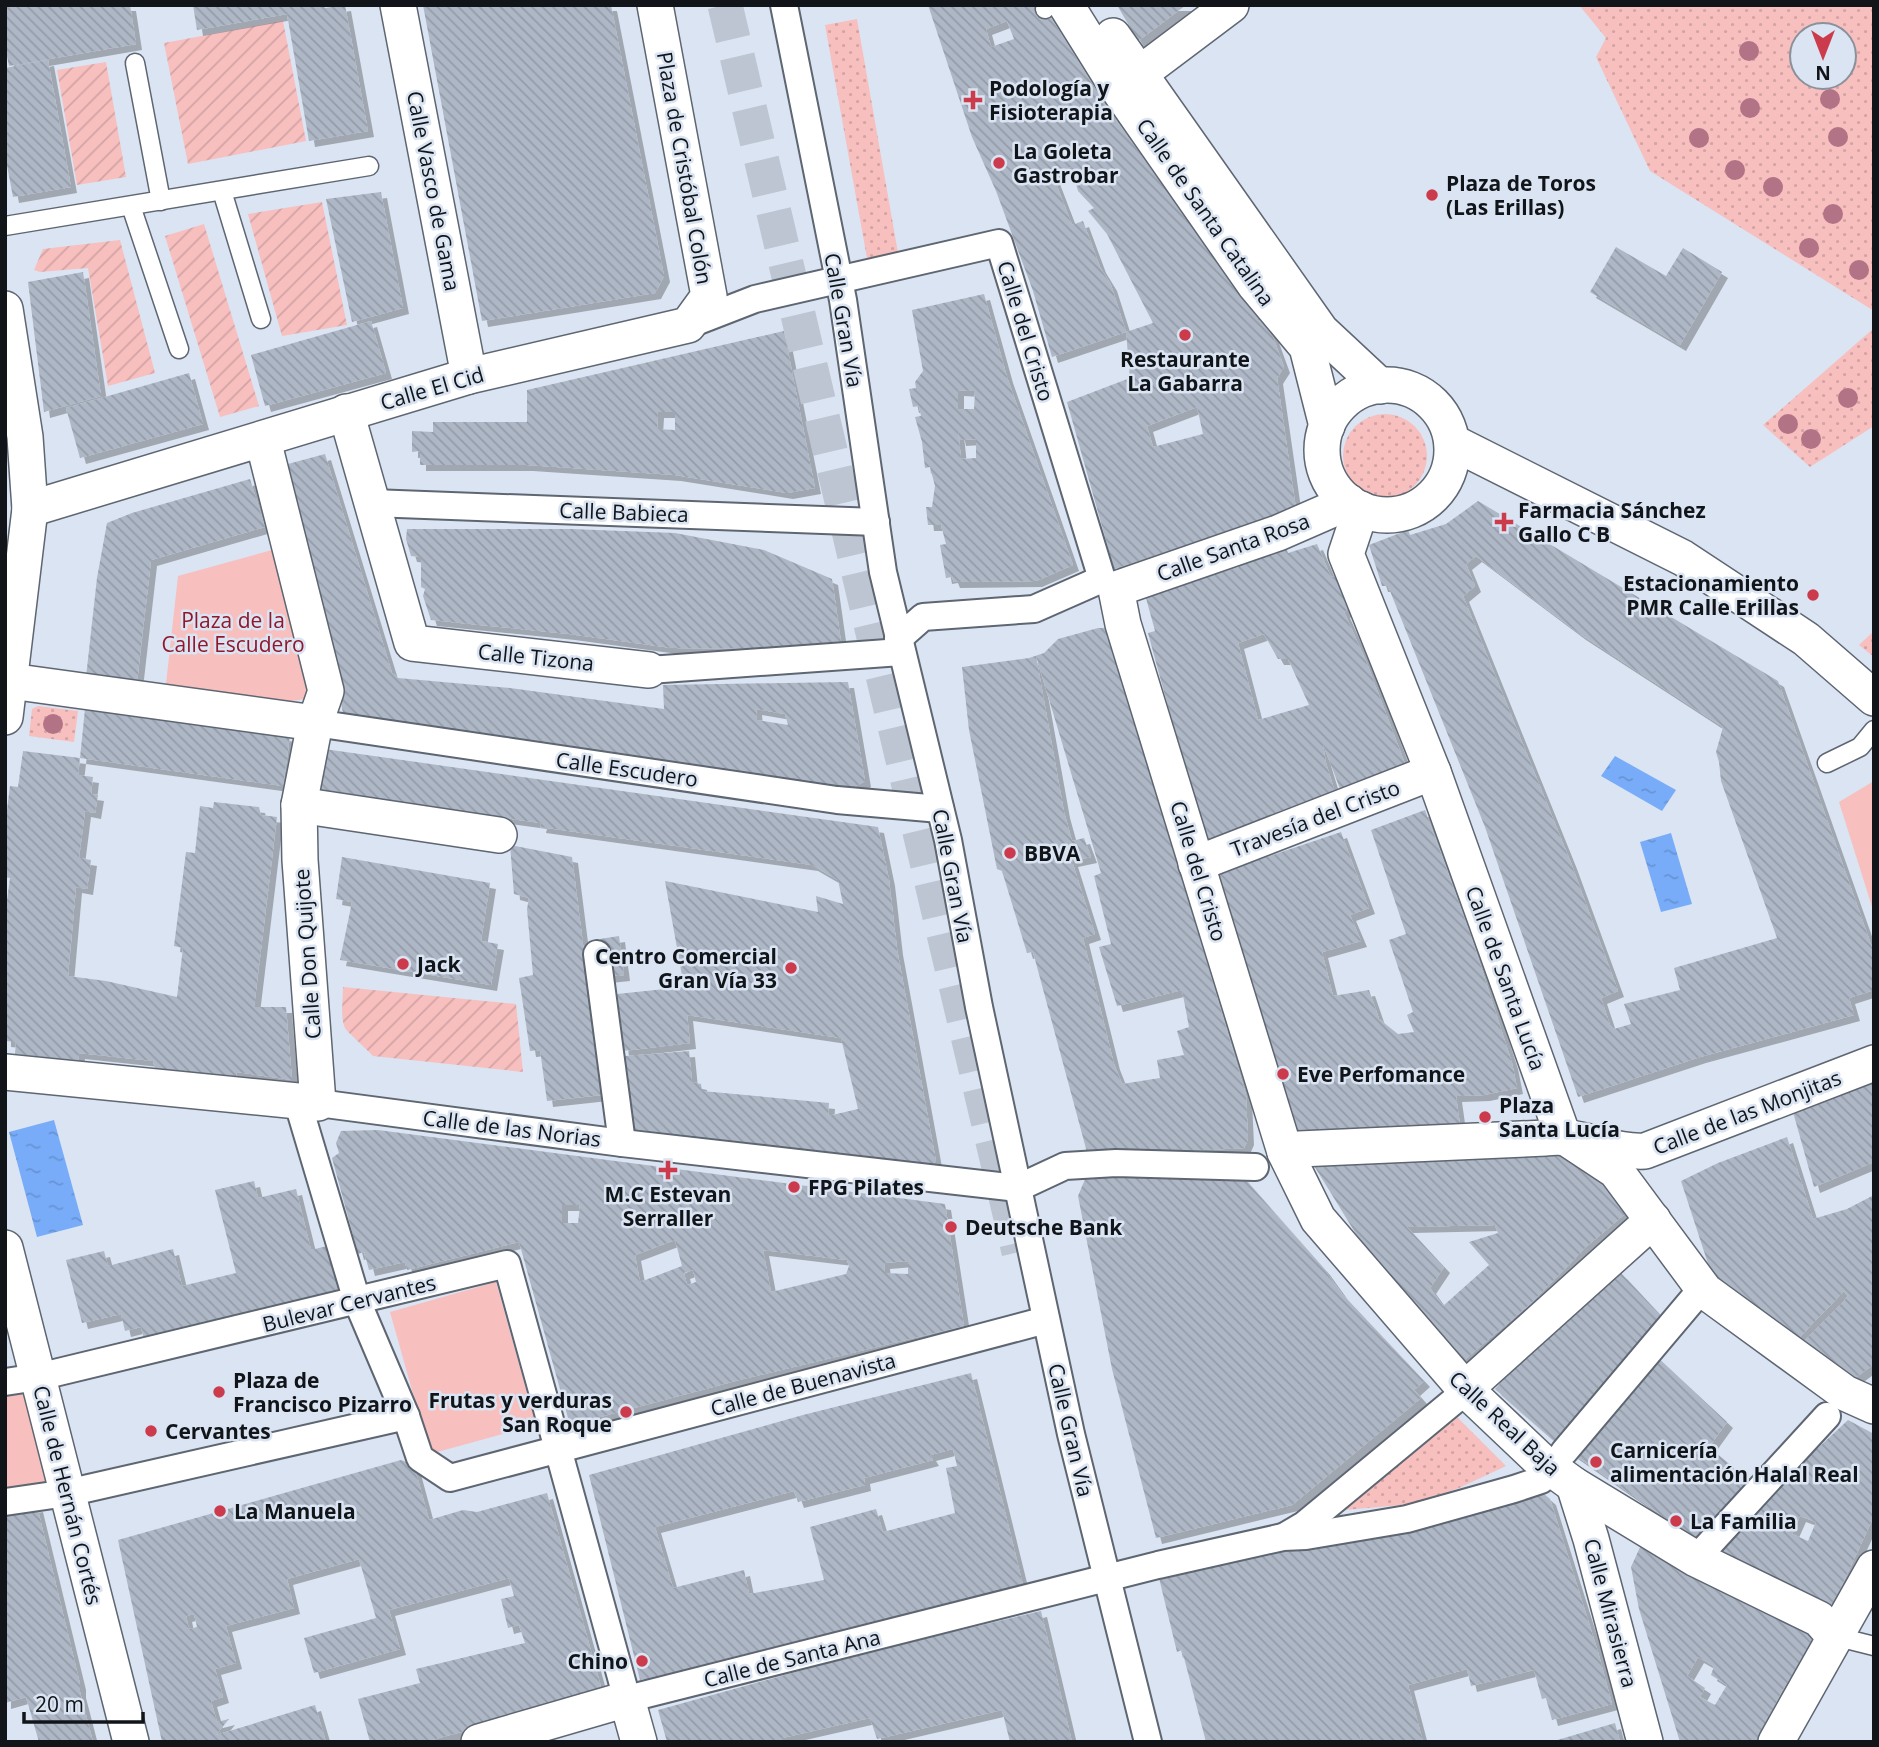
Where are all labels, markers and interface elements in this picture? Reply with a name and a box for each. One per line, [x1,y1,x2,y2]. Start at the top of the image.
north arrow [1788,21,1858,91]
street label: Plaza de Cristóbal Colón [651,49,719,287]
text: N [1815,60,1831,86]
place label: Podología y Fisioterapia [989,74,1113,126]
street label: Calle Vasco de Gama [401,89,467,293]
marker: Podología y Fisioterapia [963,90,983,110]
street label: Calle de Santa Catalina [1131,113,1281,311]
place label: La Goleta Gastrobar [1013,137,1119,189]
marker: La Goleta Gastrobar [991,155,1007,171]
place label: Plaza de Toros (Las Erillas) [1446,169,1596,221]
marker: Plaza de Toros (Las Erillas) [1424,187,1440,203]
street label: Calle Gran Vía [818,251,870,389]
street label: Calle del Cristo [991,257,1061,405]
marker: Restaurante La Gabarra [1177,327,1193,343]
place label: Restaurante La Gabarra [1120,345,1250,397]
street label: Calle El Cid [377,360,487,416]
street label: Calle Babieca [559,496,689,528]
place label: Farmacia Sánchez Gallo C B [1518,496,1706,548]
street label: Calle Santa Rosa [1153,506,1313,588]
marker: Farmacia Sánchez Gallo C B [1496,514,1512,530]
place label: Estacionamiento PMR Calle Erillas [1623,569,1799,621]
marker: Estacionamiento PMR Calle Erillas [1805,587,1821,603]
park label: Plaza de la Calle Escudero [161,606,305,658]
street label: Calle Tizona [477,637,595,677]
street label: Calle Escudero [554,745,700,793]
street label: Travesía del Cristo [1226,773,1404,863]
street label: Calle del Cristo [1164,797,1234,945]
street label: Calle Gran Vía [926,807,980,945]
place label: BBVA [1024,839,1081,867]
marker: BBVA [1002,845,1018,861]
street label: Calle Don Quijote [287,868,327,1040]
street label: Calle de Santa Lucía [1460,882,1552,1074]
place label: Centro Comercial Gran Vía 33 [595,942,777,994]
place label: Jack [415,950,461,978]
marker: Jack [395,956,411,972]
marker: Centro Comercial Gran Vía 33 [783,960,799,976]
place label: Eve Perfomance [1297,1060,1465,1088]
street label: Calle de las Monjitas [1649,1063,1845,1161]
marker: Eve Perfomance [1275,1066,1291,1082]
place label: Plaza Santa Lucía [1499,1091,1620,1143]
street label: Calle de las Norias [421,1103,603,1153]
marker: Plaza Santa Lucía [1477,1109,1493,1125]
marker: M.C Estevan Serraller [660,1162,676,1178]
place label: FPG Pilates [808,1173,924,1201]
marker: FPG Pilates [786,1179,802,1195]
place label: M.C Estevan Serraller [605,1180,731,1232]
place label: Deutsche Bank [965,1213,1123,1241]
marker: Deutsche Bank [943,1219,959,1235]
street label: Bulevar Cervantes [259,1268,439,1338]
street label: Calle de Buenavista [707,1346,899,1422]
street label: Calle Gran Vía [1042,1361,1100,1499]
street label: Calle Real Baja [1443,1364,1567,1482]
place label: Plaza de Francisco Pizarro [233,1366,412,1418]
street label: Calle de Hernán Cortés [27,1382,109,1608]
marker: Plaza de Francisco Pizarro [211,1384,227,1400]
place label: Frutas y verduras San Roque [428,1386,612,1438]
marker: Frutas y verduras San Roque [618,1404,634,1420]
place label: Cervantes [165,1417,271,1445]
marker: Cervantes [143,1423,159,1439]
place label: Carnicería alimentación Halal Real [1610,1436,1859,1488]
marker: Carnicería alimentación Halal Real [1588,1454,1604,1470]
place label: La Manuela [234,1497,356,1525]
marker: La Manuela [212,1503,228,1519]
place label: La Familia [1690,1507,1797,1535]
marker: La Familia [1668,1513,1684,1529]
street label: Calle Mirasierra [1578,1535,1644,1691]
street label: Calle de Santa Ana [701,1622,883,1694]
place label: Chino [568,1647,628,1675]
marker: Chino [634,1653,650,1669]
scale bar [24,1680,144,1724]
text: 20 m [35,1690,84,1718]

